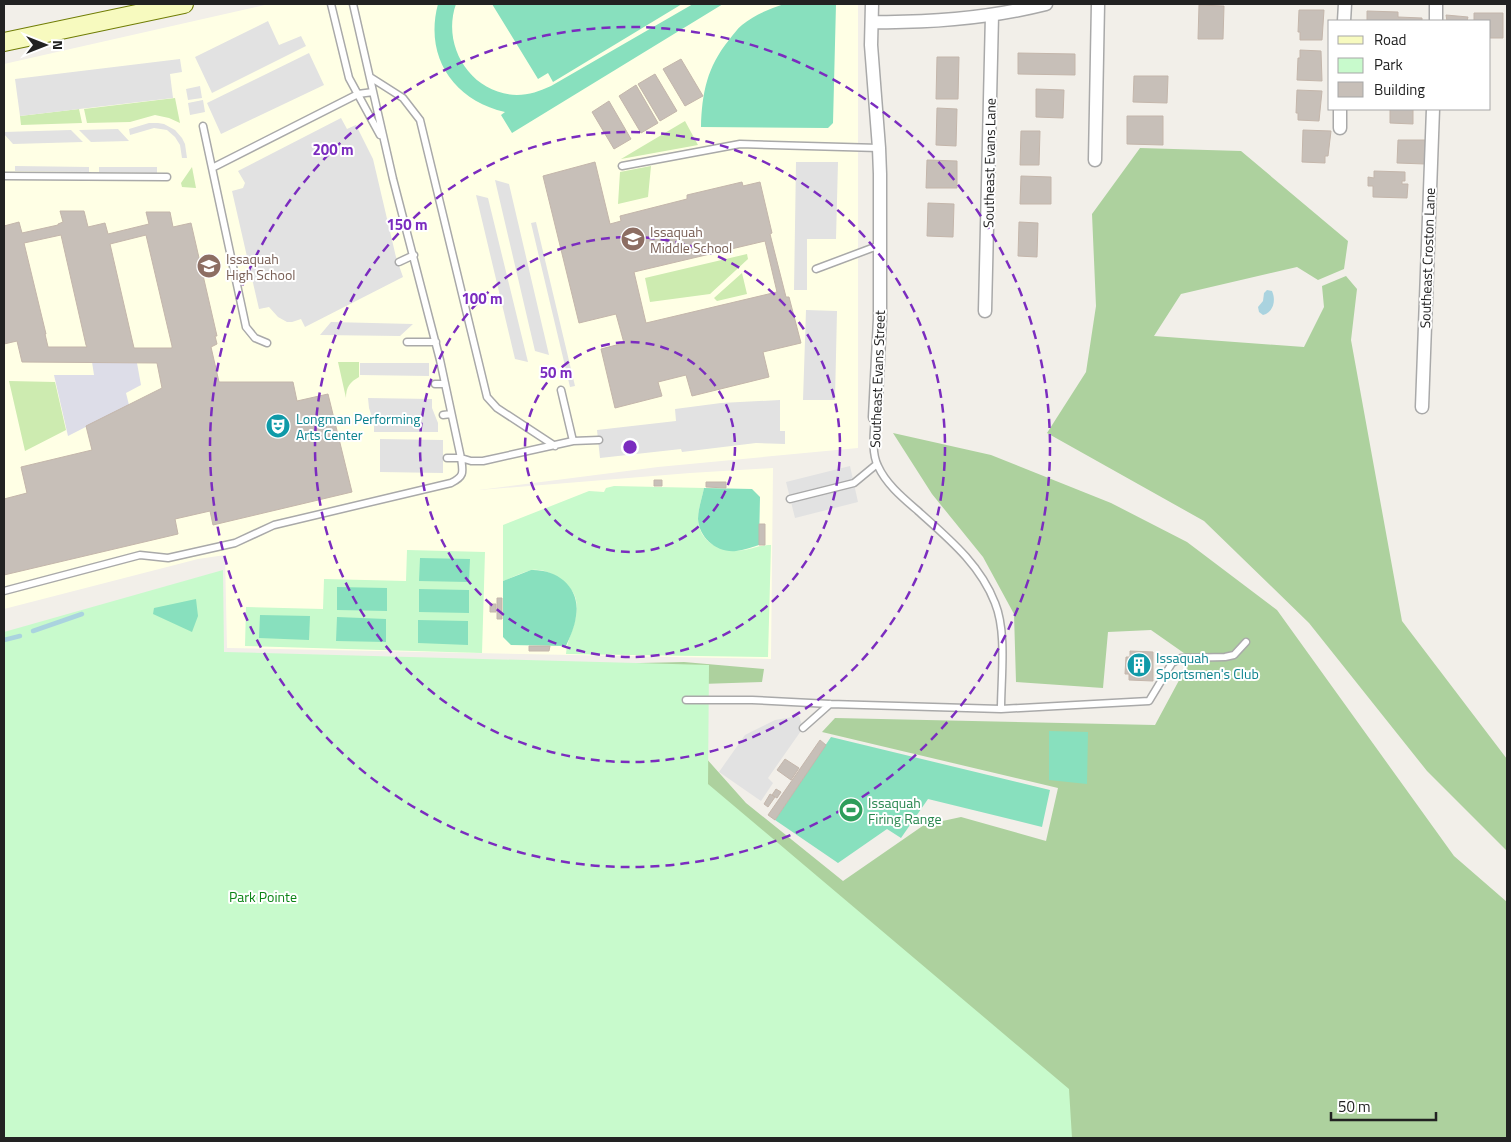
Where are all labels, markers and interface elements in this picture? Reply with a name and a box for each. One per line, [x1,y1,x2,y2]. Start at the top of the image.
north arrow [20,20,70,70]
legend [1328,20,1491,110]
text: Road [1374,28,1406,51]
text: N [48,40,69,50]
text: Park [1374,53,1403,76]
text: Building [1374,78,1425,101]
street label: Southeast Evans Lane [977,98,1001,228]
text: 200 m [312,138,354,161]
street label: Southeast Croston Lane [1414,187,1440,329]
text: 150 m [386,213,428,236]
place label: Issaquah Middle School [650,221,732,258]
school or university icon: Issaquah Middle School [620,226,646,252]
place label: Issaquah High School [226,248,296,285]
school or university icon: Issaquah High School [196,253,222,279]
text: 100 m [461,287,503,310]
street label: Southeast Evans Street [864,310,890,448]
text: 50 m [540,361,572,384]
place label: Longman Performing Arts Center [296,408,420,445]
theatre icon: Longman Performing Arts Center [265,413,291,439]
centre of rings [621,438,639,456]
place label: Issaquah Sportsmen's Club [1156,647,1259,684]
building icon: Issaquah Sportsmen's Club [1126,652,1152,678]
place label: Issaquah Firing Range [868,792,942,829]
sports icon: Issaquah Firing Range [838,797,864,823]
park label: Park Pointe [229,886,297,907]
scale bar [1331,1090,1436,1122]
text: 50 m [1338,1095,1371,1118]

